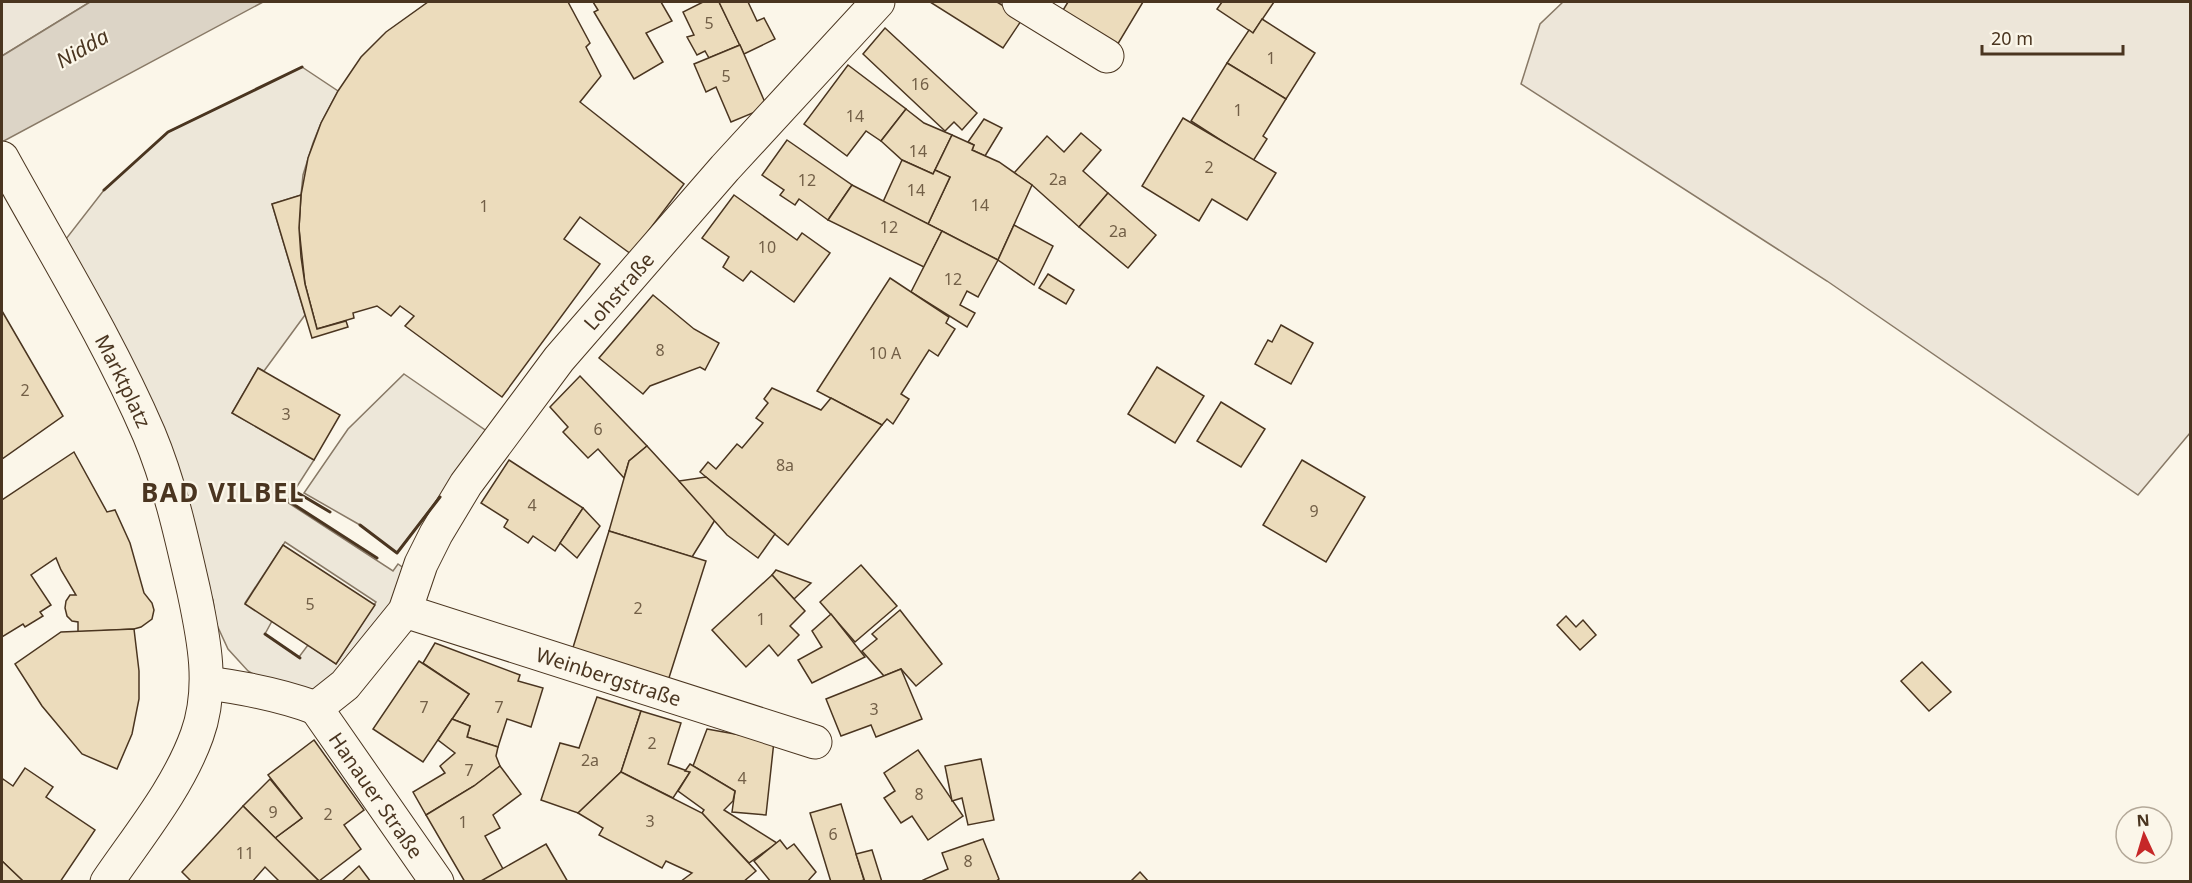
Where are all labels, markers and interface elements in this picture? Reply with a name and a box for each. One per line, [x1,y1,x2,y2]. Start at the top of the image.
house number: 5 [704,12,714,34]
scale bar [1982,18,2123,56]
water label: Nidda [51,22,114,74]
text: 20 m [1991,26,2033,50]
house number: 1 [1266,47,1276,69]
house number: 5 [721,65,731,87]
house number: 16 [911,73,929,95]
house number: 1 [1233,99,1243,121]
house number: 14 [846,105,864,127]
house number: 14 [909,140,927,162]
house number: 2 [1204,156,1214,178]
house number: 2a [1049,168,1067,190]
house number: 12 [798,169,816,191]
house number: 14 [907,179,925,201]
house number: 14 [971,194,989,216]
house number: 1 [479,195,489,217]
house number: 12 [880,216,898,238]
house number: 2a [1109,220,1127,242]
house number: 10 [758,236,776,258]
street label: Lohstraße [577,246,660,335]
house number: 12 [944,268,962,290]
street label: Marktplatz [89,329,158,432]
house number: 8 [655,339,665,361]
house number: 10 A [869,342,902,364]
house number: 2 [20,379,30,401]
house number: 3 [281,403,291,425]
house number: 6 [593,418,603,440]
house number: 8a [776,454,794,476]
district label: BAD VILBEL [141,474,305,510]
house number: 4 [527,494,537,516]
house number: 9 [1309,500,1319,522]
house number: 5 [305,593,315,615]
house number: 2 [633,597,643,619]
house number: 1 [756,608,766,630]
street label: Weinbergstraße [533,640,685,712]
house number: 7 [419,696,429,718]
house number: 7 [494,696,504,718]
house number: 3 [869,698,879,720]
street label: Hanauer Straße [323,727,430,864]
house number: 2 [647,732,657,754]
house number: 2a [581,749,599,771]
house number: 7 [464,759,474,781]
house number: 4 [737,767,747,789]
house number: 8 [914,783,924,805]
house number: 9 [268,801,278,823]
house number: 2 [323,803,333,825]
north arrow [2114,805,2174,865]
text: N [2136,809,2150,831]
house number: 3 [645,810,655,832]
house number: 1 [458,811,468,833]
house number: 6 [828,823,838,845]
house number: 11 [236,842,254,864]
house number: 8 [963,850,973,872]

